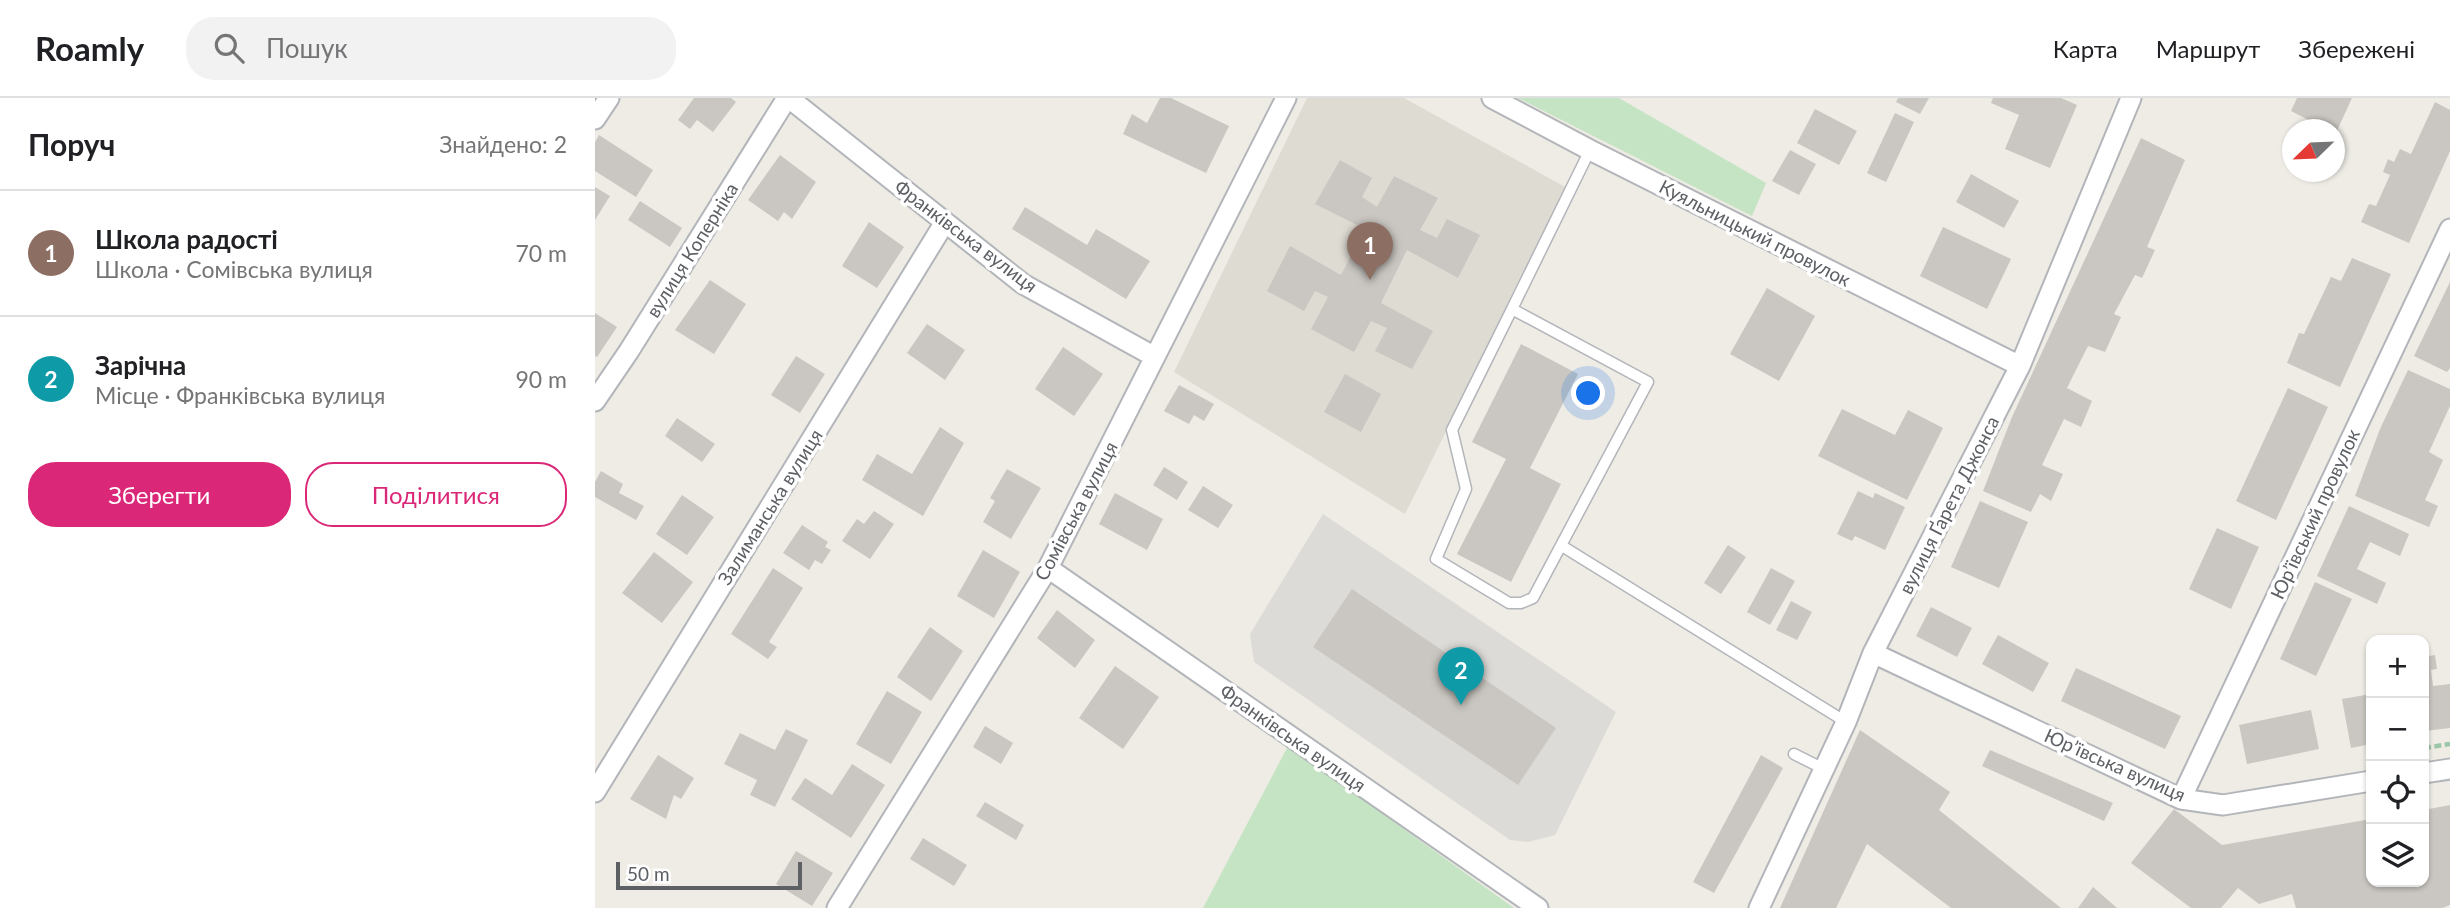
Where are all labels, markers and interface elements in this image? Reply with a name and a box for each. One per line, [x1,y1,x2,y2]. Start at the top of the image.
search box [186,17,676,80]
text: Roamly [35,28,144,68]
icon: search [210,29,248,67]
text: Пошук [266,32,348,64]
text: Карта [2053,34,2118,63]
text: Маршрут [2156,34,2260,63]
text: Збережені [2298,34,2415,63]
north arrow [2282,119,2345,182]
text: Поруч [28,126,115,162]
text: Знайдено: 2 [439,130,567,158]
street label: Франківська вулиця [890,174,1042,297]
street label: Куяльницький провулок [1656,174,1855,291]
street label: вулиця Коперніка [641,178,742,321]
pin: 1 [1347,222,1393,280]
text: Школа радості [95,223,278,255]
text: 1 [44,239,58,267]
text: 70 m [516,239,567,267]
text: Школа · Сомівська вулиця [95,255,373,283]
text: Зарічна [95,349,186,381]
text: 2 [44,365,58,393]
text: 90 m [516,365,567,393]
your location [1571,376,1605,410]
text: Місце · Франківська вулиця [95,381,385,409]
street label: вулиця Ґарета Джонса [1894,412,2003,598]
street label: Залиманська вулиця [712,425,827,589]
street label: Юр’ївський провулок [2265,425,2364,603]
street label: Сомівська вулиця [1029,437,1122,584]
button: Зберегти [28,462,291,527]
button: Поділитися [305,462,567,527]
map controls [2366,635,2429,887]
button: + [2366,635,2429,698]
pin: 2 [1438,647,1484,705]
street label: Франківська вулиця [1216,679,1371,797]
button: − [2366,698,2429,761]
street label: Юр’ївська вулиця [2041,723,2189,806]
button: locate [2366,761,2429,824]
button: layers [2366,824,2429,887]
scale bar [616,859,801,891]
text: 50 m [627,862,670,885]

